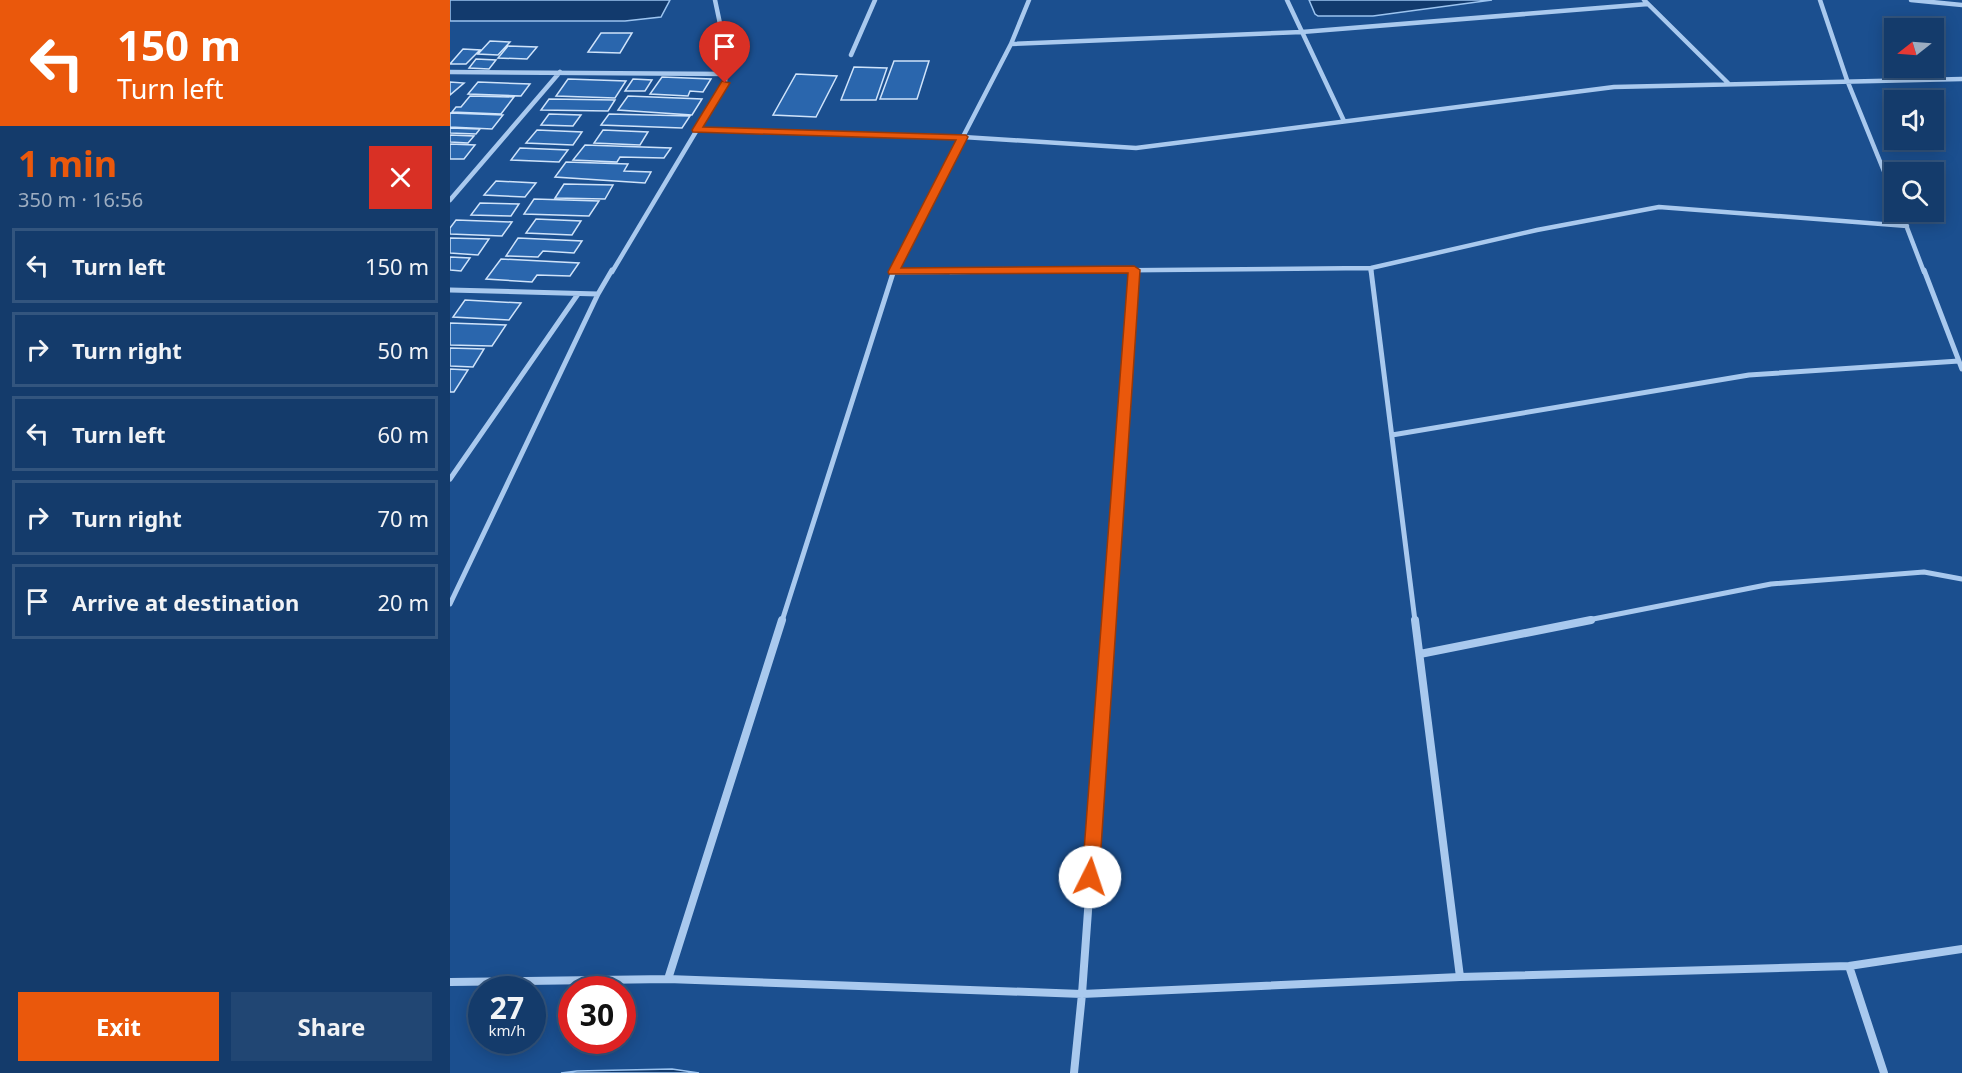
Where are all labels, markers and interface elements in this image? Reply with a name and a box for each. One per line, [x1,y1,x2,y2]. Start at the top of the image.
text: 150 m [117,16,241,73]
north arrow [1884,18,1944,78]
map controls [1884,18,1944,222]
pin [699,21,750,83]
icon: left [18,24,96,102]
icon: arrive [708,30,741,63]
text: Turn left [117,70,223,107]
button: sound [1884,90,1944,150]
text: 1 min [18,139,117,188]
button: close [369,146,432,209]
button: search [1884,162,1944,222]
text: 350 m · 16:56 [18,186,143,213]
icon: left [21,249,54,282]
text: Turn left [72,251,166,281]
text: 150 m [365,251,429,281]
icon: right [21,333,54,366]
text: Turn right [72,335,182,365]
text: 50 m [378,335,429,365]
icon: left [21,417,54,450]
text: Turn left [72,419,166,449]
text: 60 m [378,419,429,449]
icon: right [21,501,54,534]
text: Turn right [72,503,182,533]
text: 70 m [378,503,429,533]
icon: arrive [21,585,54,618]
text: Arrive at destination [72,587,299,617]
text: 20 m [378,587,429,617]
position arrow [1058,845,1122,909]
speed limit sign: 30 [558,976,636,1054]
text: 27 [490,987,524,1028]
button: Exit [18,992,219,1061]
button: Share [231,992,432,1061]
text: km/h [489,1020,525,1040]

